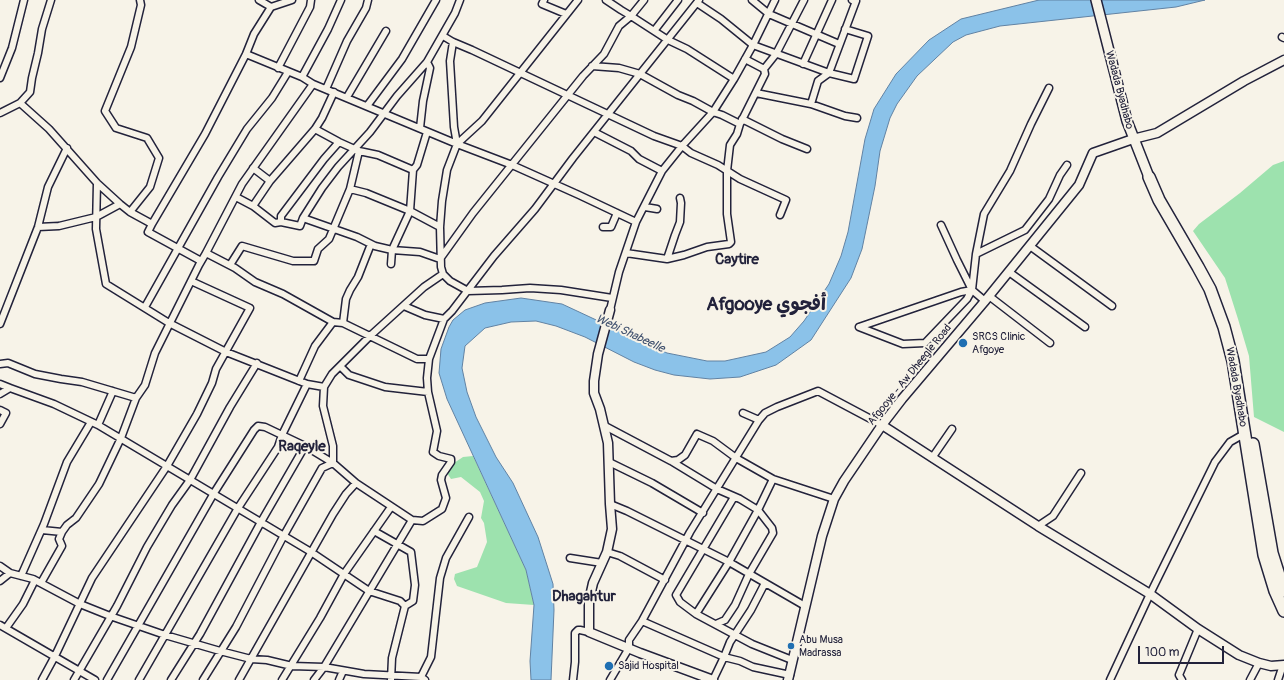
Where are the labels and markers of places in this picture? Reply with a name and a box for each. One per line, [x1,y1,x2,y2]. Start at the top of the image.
place label: SRCS Clinic Afgoye [972,330,1025,356]
marker: SRCS Clinic Afgoye [957,337,969,349]
place label: Abu Musa Madrassa [799,633,843,659]
marker: Abu Musa Madrassa [786,641,796,651]
place label: Sajid Hospital [618,659,679,673]
marker: Sajid Hospital [603,660,615,672]

